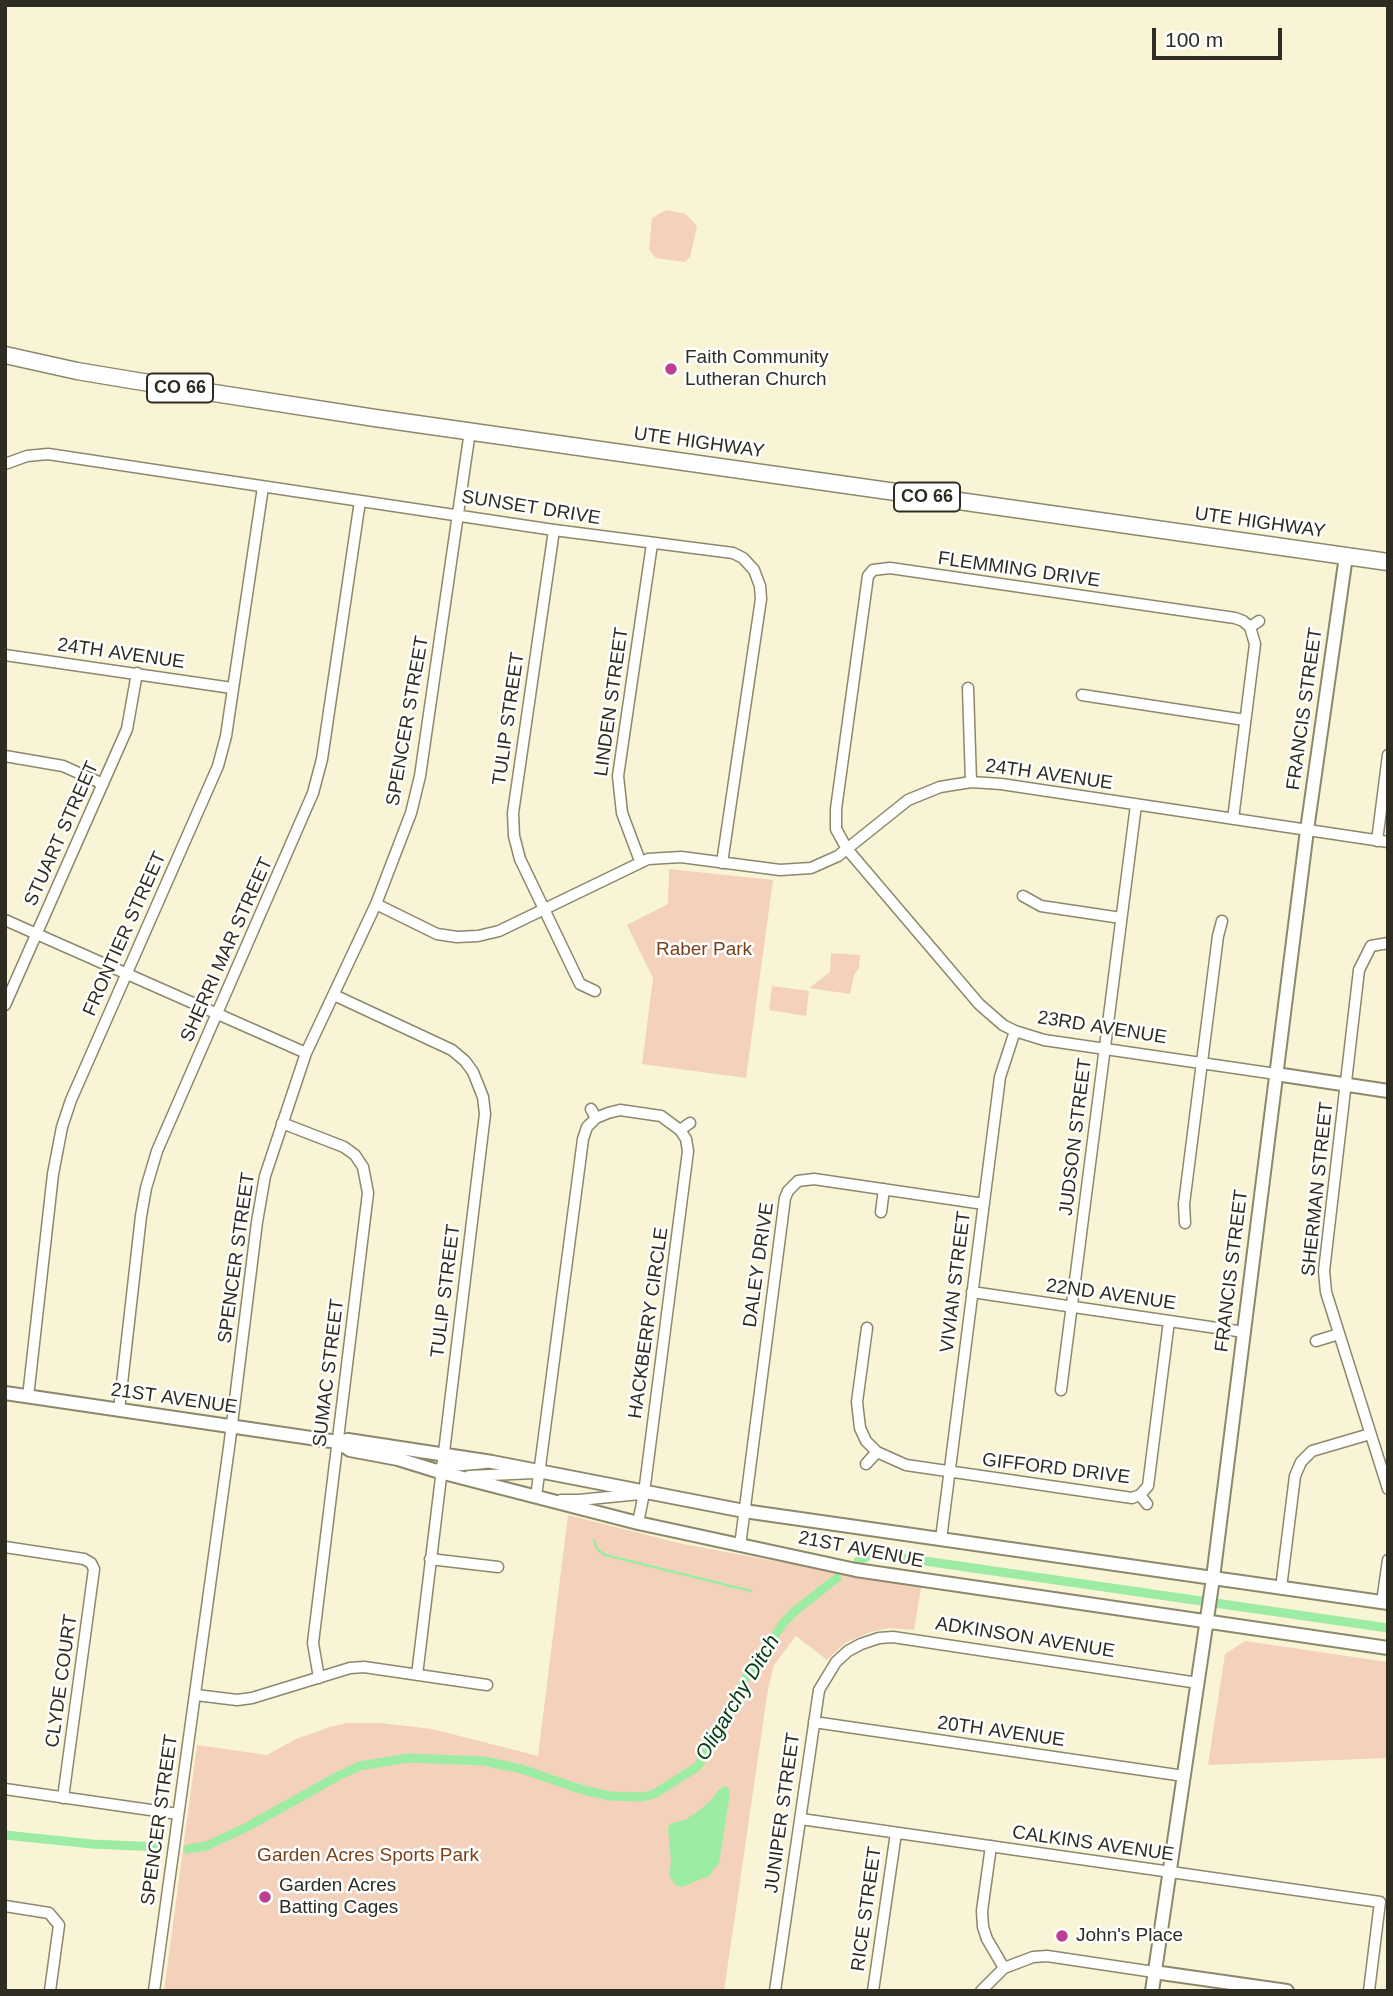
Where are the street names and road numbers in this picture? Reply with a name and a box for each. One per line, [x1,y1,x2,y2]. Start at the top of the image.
road number: CO 66 [147,374,213,402]
street label: UTE HIGHWAY [632,423,766,463]
road number: CO 66 [894,482,960,512]
street label: SUNSET DRIVE [460,486,602,530]
street label: UTE HIGHWAY [1193,503,1327,543]
street label: FLEMMING DRIVE [936,547,1102,593]
street label: LINDEN STREET [590,626,634,778]
street label: FRANCIS STREET [1282,626,1328,792]
street label: 24TH AVENUE [56,634,186,674]
street label: SPENCER STREET [382,634,434,808]
street label: TULIP STREET [488,651,530,787]
street label: 24TH AVENUE [984,755,1114,795]
street label: STUART STREET [20,758,104,910]
street label: FRONTIER STREET [79,848,171,1020]
street label: SHERRI MAR STREET [176,854,278,1046]
street label: 23RD AVENUE [1036,1007,1168,1049]
street label: JUDSON STREET [1055,1057,1097,1217]
street label: SHERMAN STREET [1298,1101,1338,1277]
street label: SPENCER STREET [214,1171,260,1345]
street label: FRANCIS STREET [1211,1188,1253,1354]
street label: DALEY DRIVE [739,1201,779,1329]
street label: VIVIAN STREET [936,1210,976,1354]
street label: TULIP STREET [427,1223,465,1359]
street label: HACKBERRY CIRCLE [624,1226,674,1420]
street label: 22ND AVENUE [1045,1275,1177,1315]
street label: SUMAC STREET [309,1298,349,1448]
street label: 21ST AVENUE [109,1379,239,1419]
street label: GIFFORD DRIVE [981,1449,1131,1489]
street label: 21ST AVENUE [796,1527,926,1573]
street label: CLYDE COURT [41,1613,83,1749]
street label: ADKINSON AVENUE [934,1613,1116,1663]
street label: 20TH AVENUE [936,1712,1066,1752]
street label: JUNIPER STREET [760,1731,806,1895]
street label: SPENCER STREET [137,1733,183,1907]
street label: CALKINS AVENUE [1011,1821,1175,1867]
street label: RICE STREET [847,1845,887,1973]

